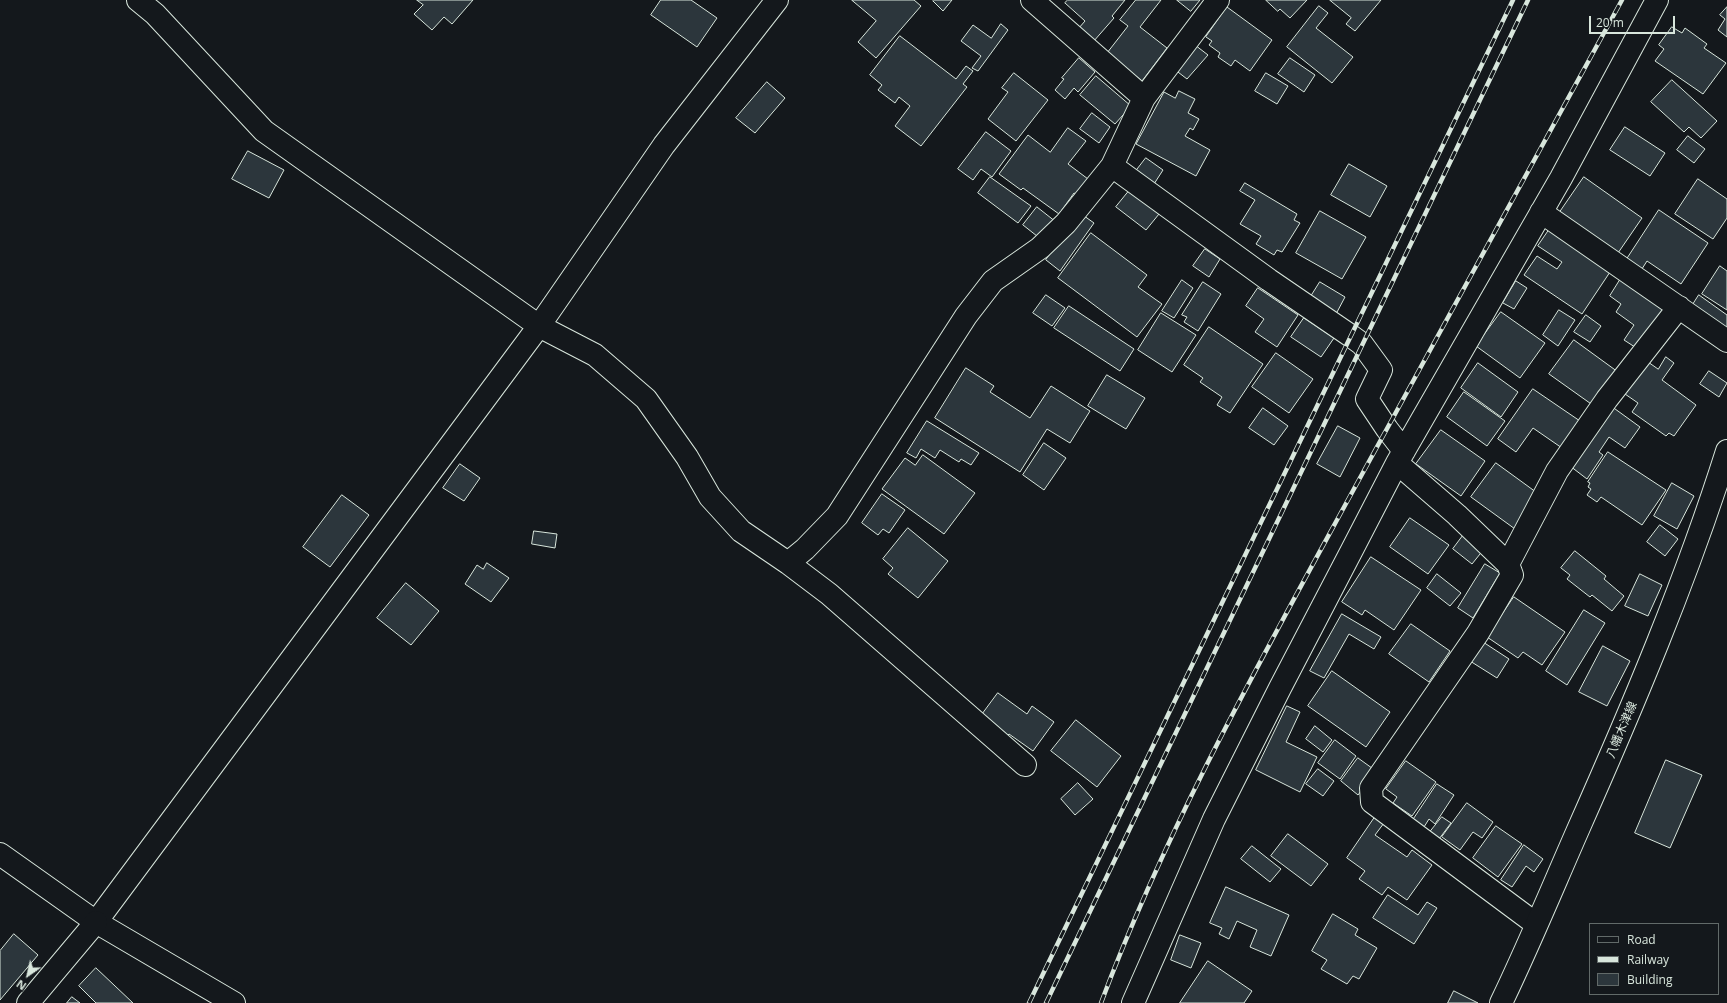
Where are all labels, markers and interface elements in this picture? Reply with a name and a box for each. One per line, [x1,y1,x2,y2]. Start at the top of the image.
scale bar [1591,8,1677,34]
text: 20 m [1596,14,1624,31]
street label: 八幡木津線 [1604,700,1640,760]
legend [1589,923,1719,995]
text: Road [1627,931,1656,948]
text: Railway [1627,951,1669,968]
north arrow [8,955,48,995]
text: Building [1627,971,1672,988]
text: N [13,977,29,994]

